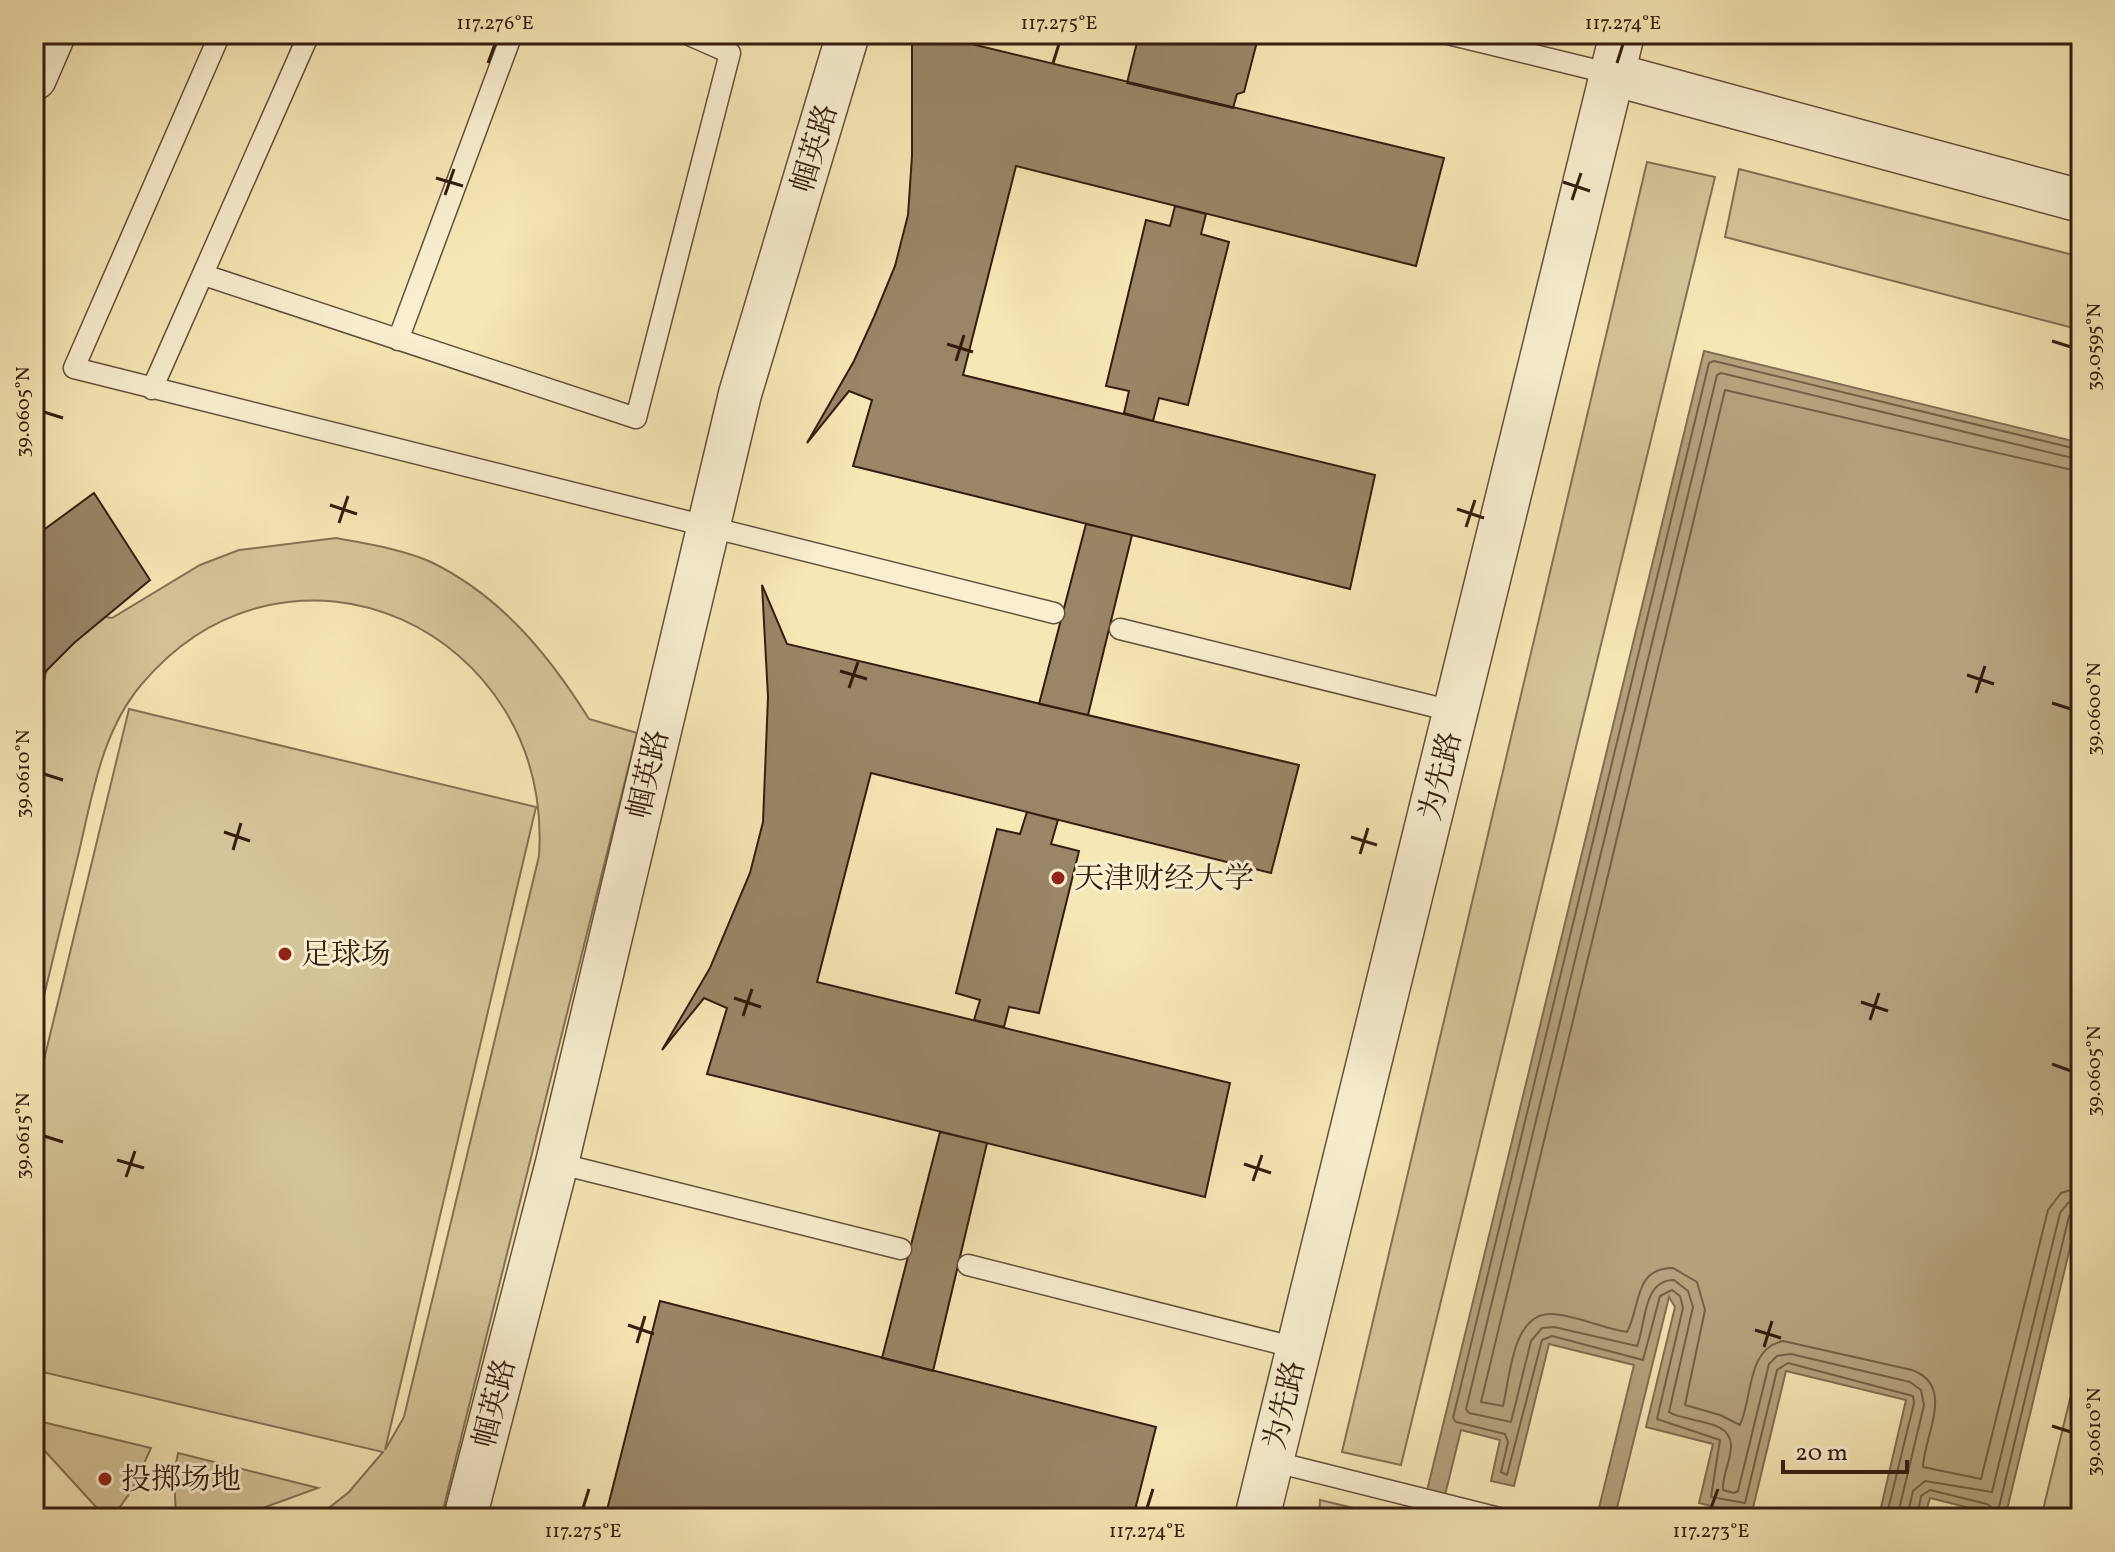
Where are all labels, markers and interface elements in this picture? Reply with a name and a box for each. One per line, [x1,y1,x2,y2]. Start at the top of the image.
text: 117.276°E [456,10,534,38]
text: 117.275°E [1021,10,1098,38]
text: 117.274°E [1585,10,1661,38]
street label: 帼英路 [783,99,849,198]
text: 39.0595°N [2081,303,2109,391]
text: 39.0605°N [10,366,38,458]
text: 39.0600°N [2081,662,2109,756]
street label: 帼英路 [619,726,681,823]
street label: 为先路 [1411,728,1473,825]
text: 39.0610°N [10,729,38,819]
place label: 天津财经大学 [1074,859,1254,901]
marker: 天津财经大学 [1049,869,1067,887]
place label: 足球场 [301,935,391,977]
marker: 足球场 [276,945,294,963]
text: 39.0605°N [2081,1025,2109,1117]
text: 39.0615°N [10,1092,38,1180]
street label: 帼英路 [465,1355,527,1452]
street label: 为先路 [1255,1357,1317,1454]
text: 39.0610°N [2081,1387,2109,1477]
scale bar [1783,1424,1907,1474]
text: 20 m [1795,1437,1848,1471]
place label: 投掷场地 [121,1460,241,1502]
marker: 投掷场地 [96,1470,114,1488]
text: 117.275°E [545,1518,622,1546]
text: 117.274°E [1109,1518,1185,1546]
text: 117.273°E [1672,1518,1750,1546]

